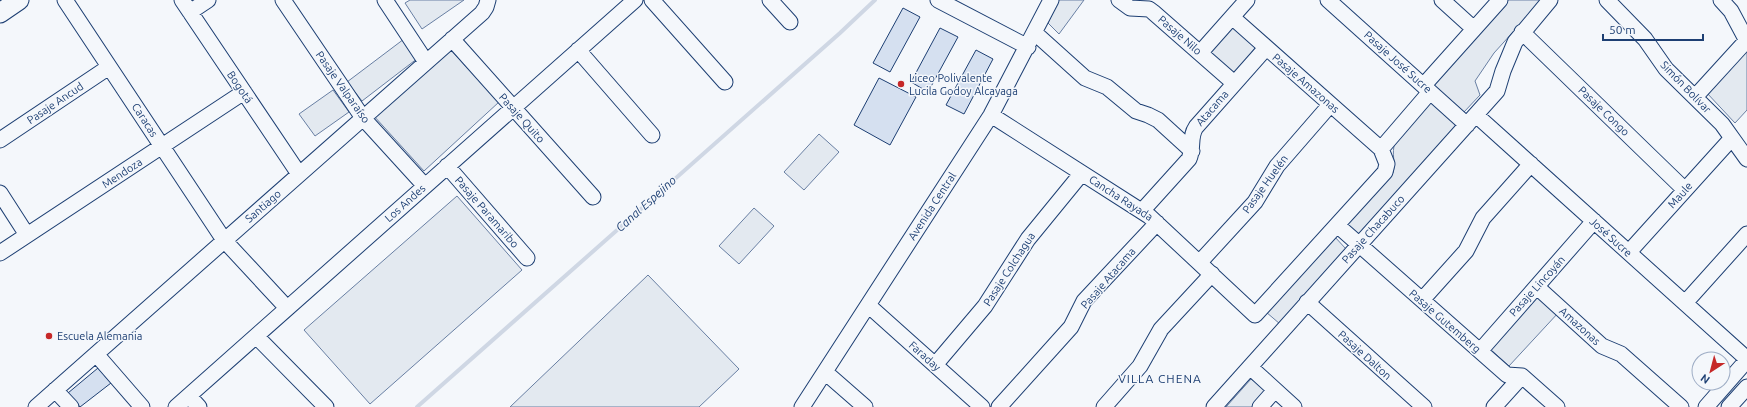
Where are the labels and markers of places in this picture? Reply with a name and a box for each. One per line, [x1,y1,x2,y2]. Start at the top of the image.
place label: Liceo Polivalente Lucila Godoy Alcayaga [909,72,1018,97]
marker: Liceo Polivalente Lucila Godoy Alcayaga [896,79,906,89]
place label: Escuela Alemania [57,330,142,342]
marker: Escuela Alemania [44,331,54,341]

